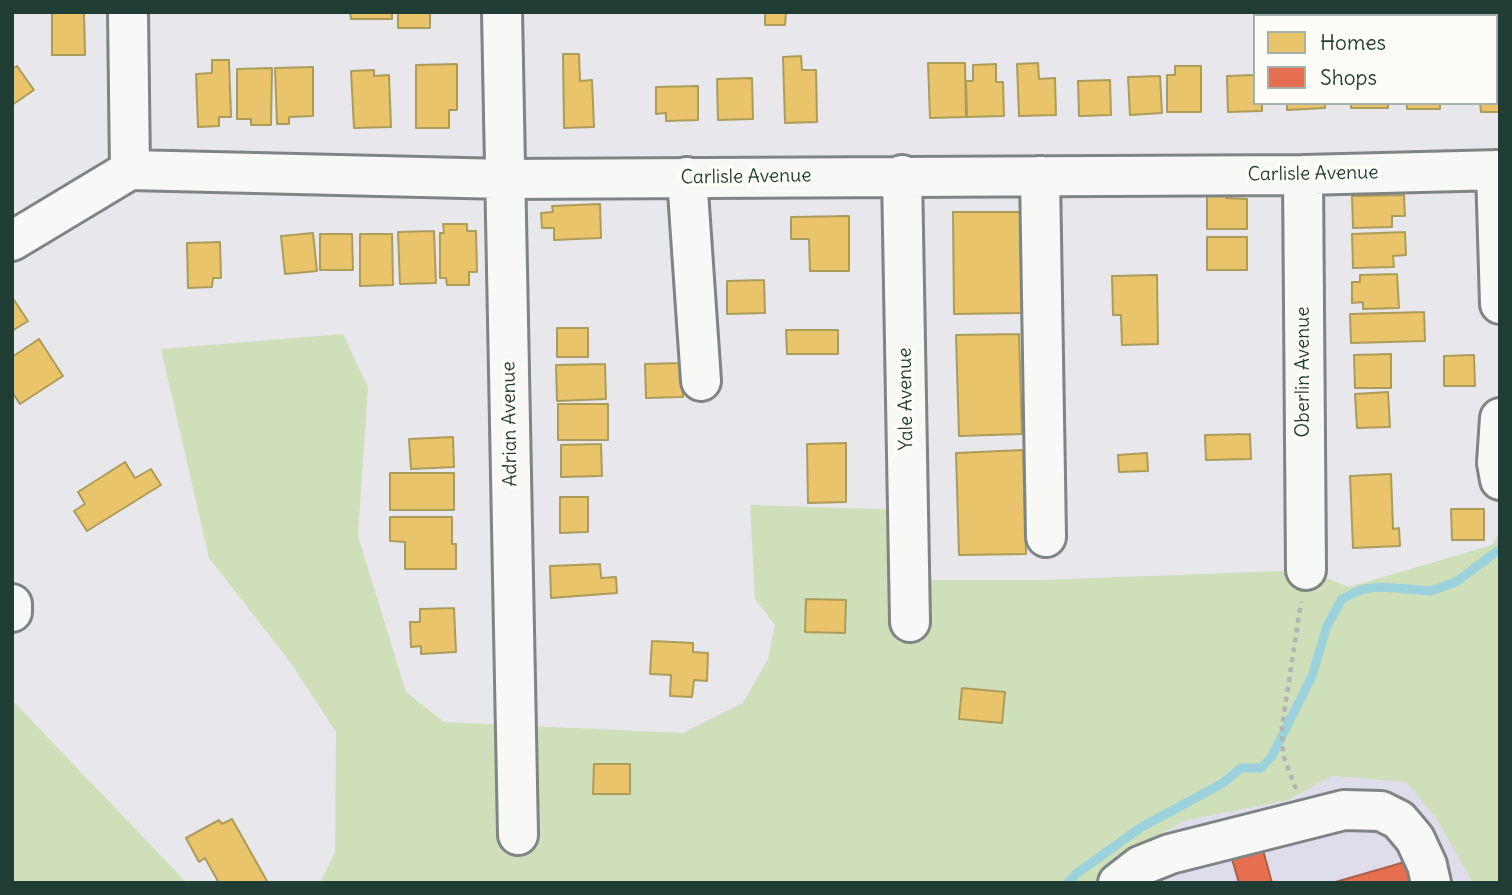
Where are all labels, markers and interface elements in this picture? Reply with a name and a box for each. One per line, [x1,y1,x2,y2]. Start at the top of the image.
legend [1253,14,1498,105]
text: Homes [1320,29,1386,56]
text: Shops [1320,64,1377,91]
street label: Carlisle Avenue [1247,161,1379,187]
street label: Carlisle Avenue [680,164,812,190]
street label: Oberlin Avenue [1293,307,1315,437]
street label: Yale Avenue [894,347,918,451]
street label: Adrian Avenue [498,361,522,487]

